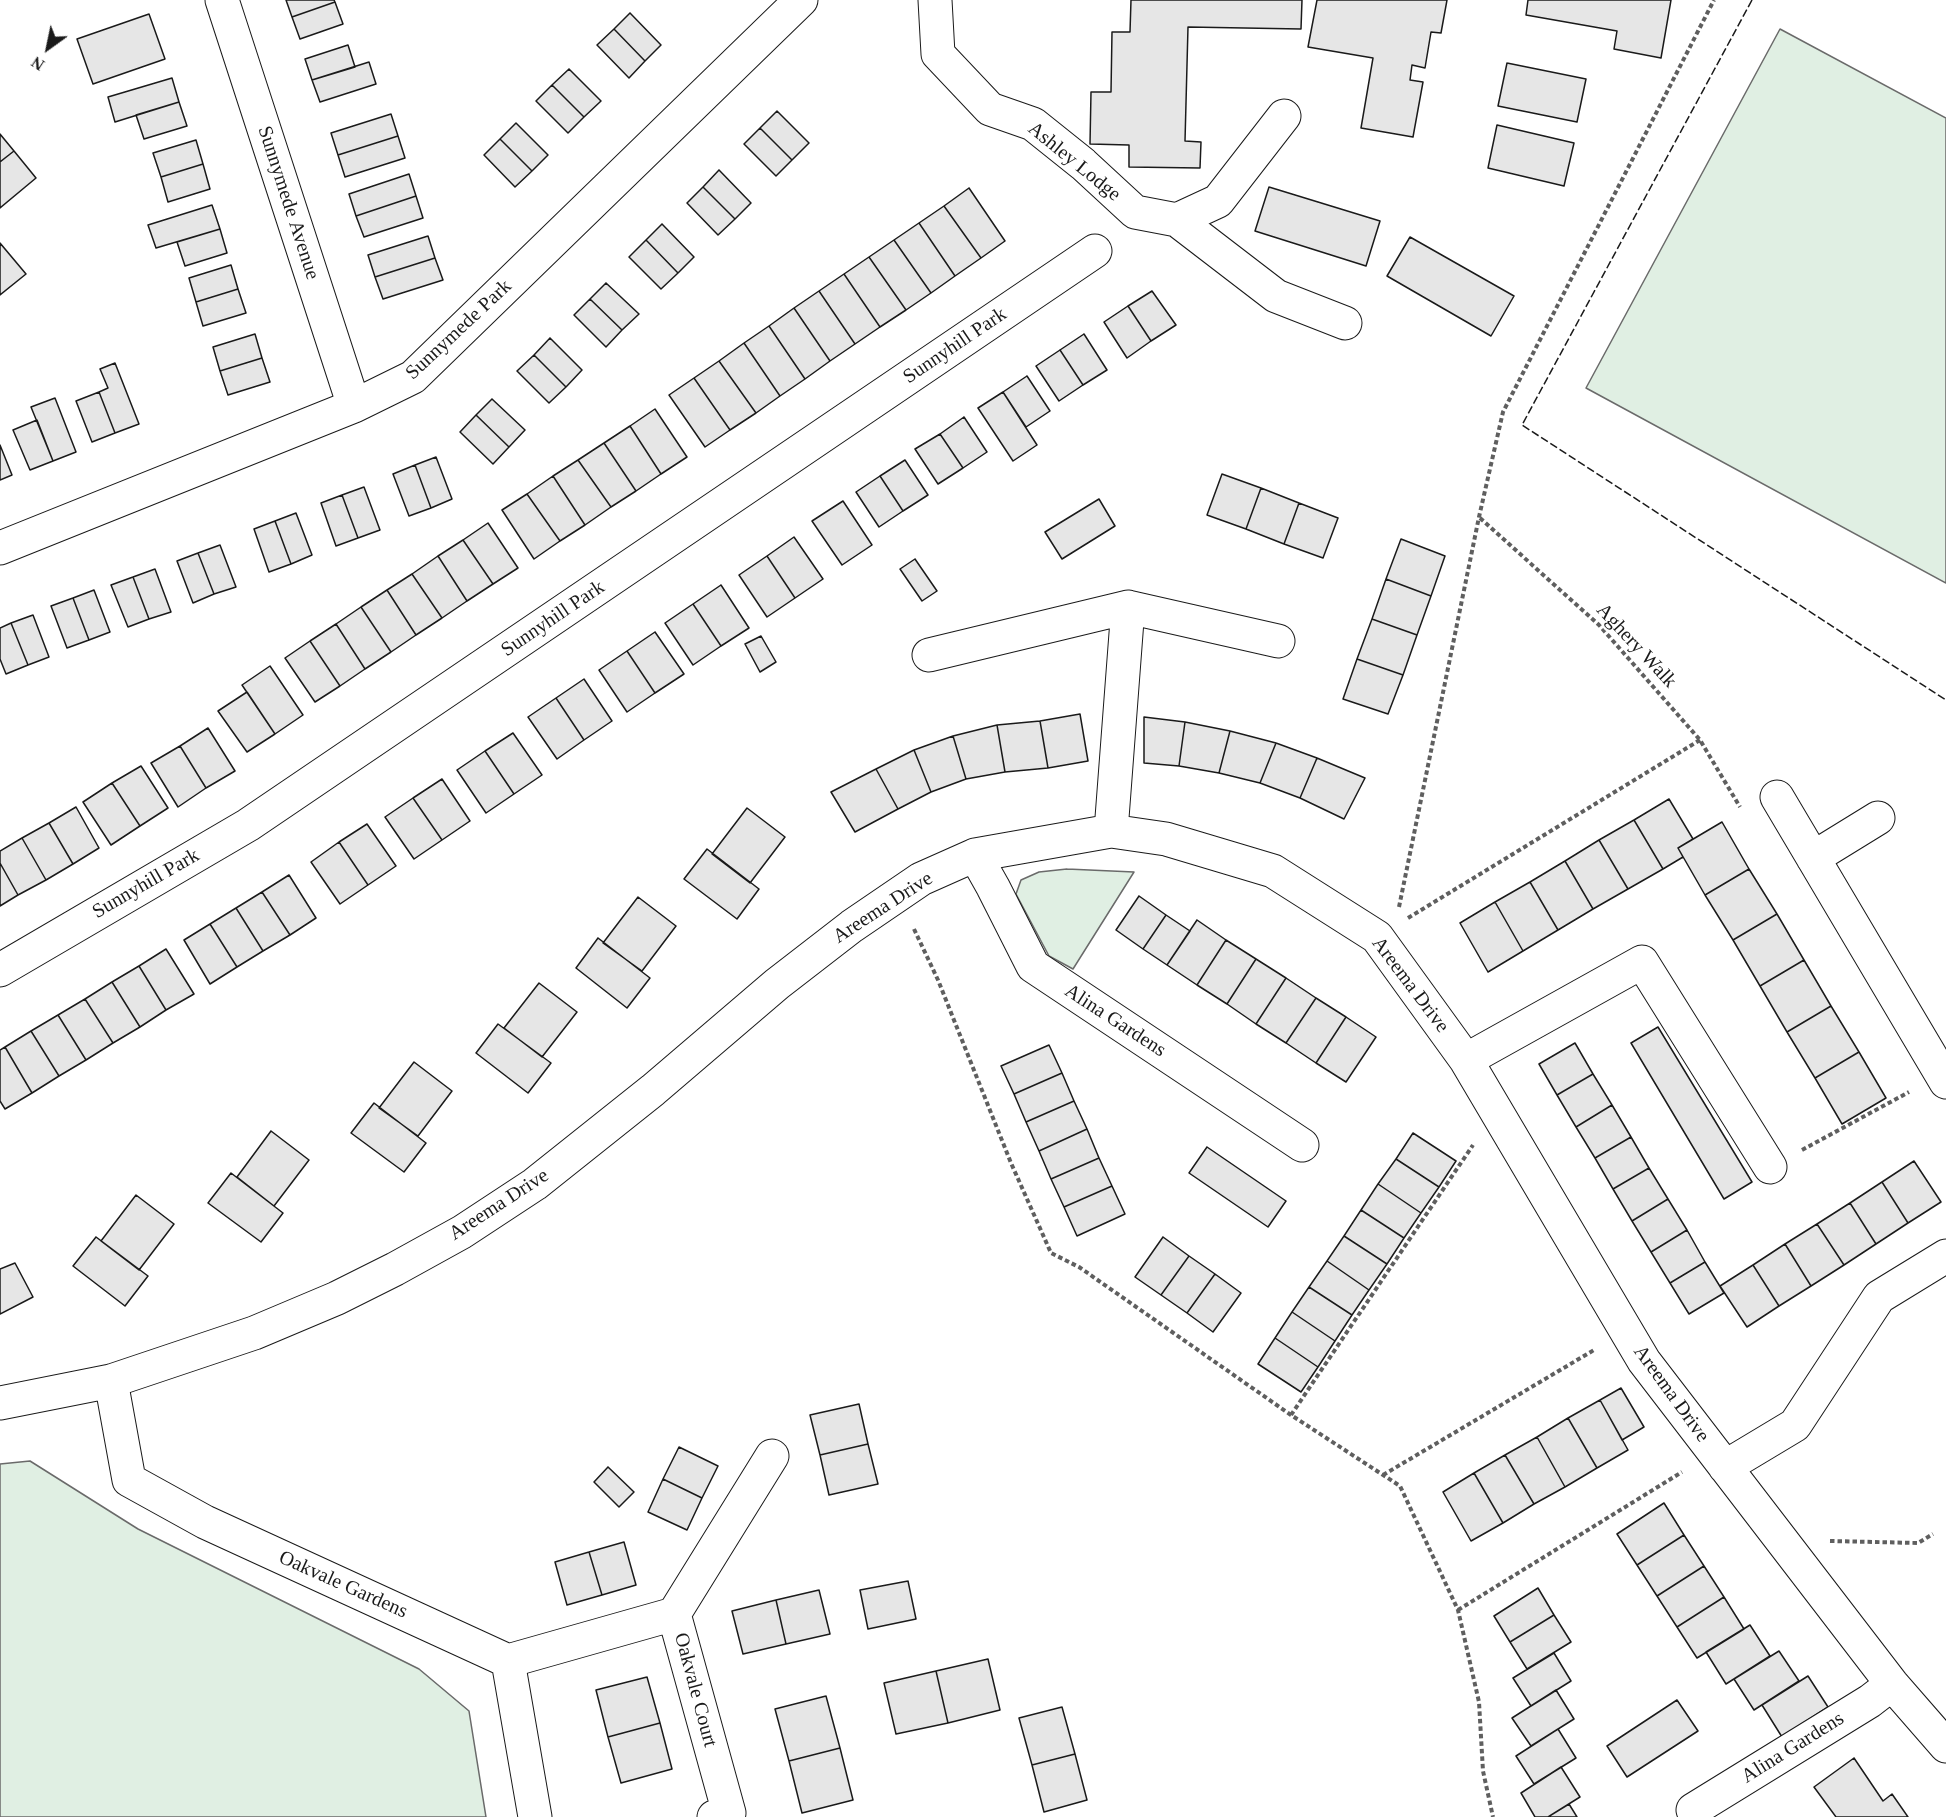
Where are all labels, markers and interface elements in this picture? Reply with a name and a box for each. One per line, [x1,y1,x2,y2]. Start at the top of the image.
north arrow [18,18,78,78]
text: N [28,53,47,74]
street label: Ashley Lodge [1023,117,1125,207]
street label: Sunnymede Avenue [252,123,324,283]
street label: Sunnymede Park [401,275,517,385]
street label: Sunnyhill Park [899,303,1011,389]
street label: Sunnyhill Park [497,576,609,662]
street label: Aghery Walk [1591,599,1681,693]
street label: Sunnyhill Park [88,844,204,924]
street label: Areema Drive [829,867,937,949]
street label: Areema Drive [1366,932,1454,1038]
street label: Alina Gardens [1060,979,1170,1063]
street label: Areema Drive [445,1164,553,1246]
street label: Areema Drive [1628,1341,1714,1447]
street label: Oakvale Gardens [275,1546,411,1624]
street label: Oakvale Court [668,1630,722,1750]
street label: Alina Gardens [1737,1707,1849,1789]

